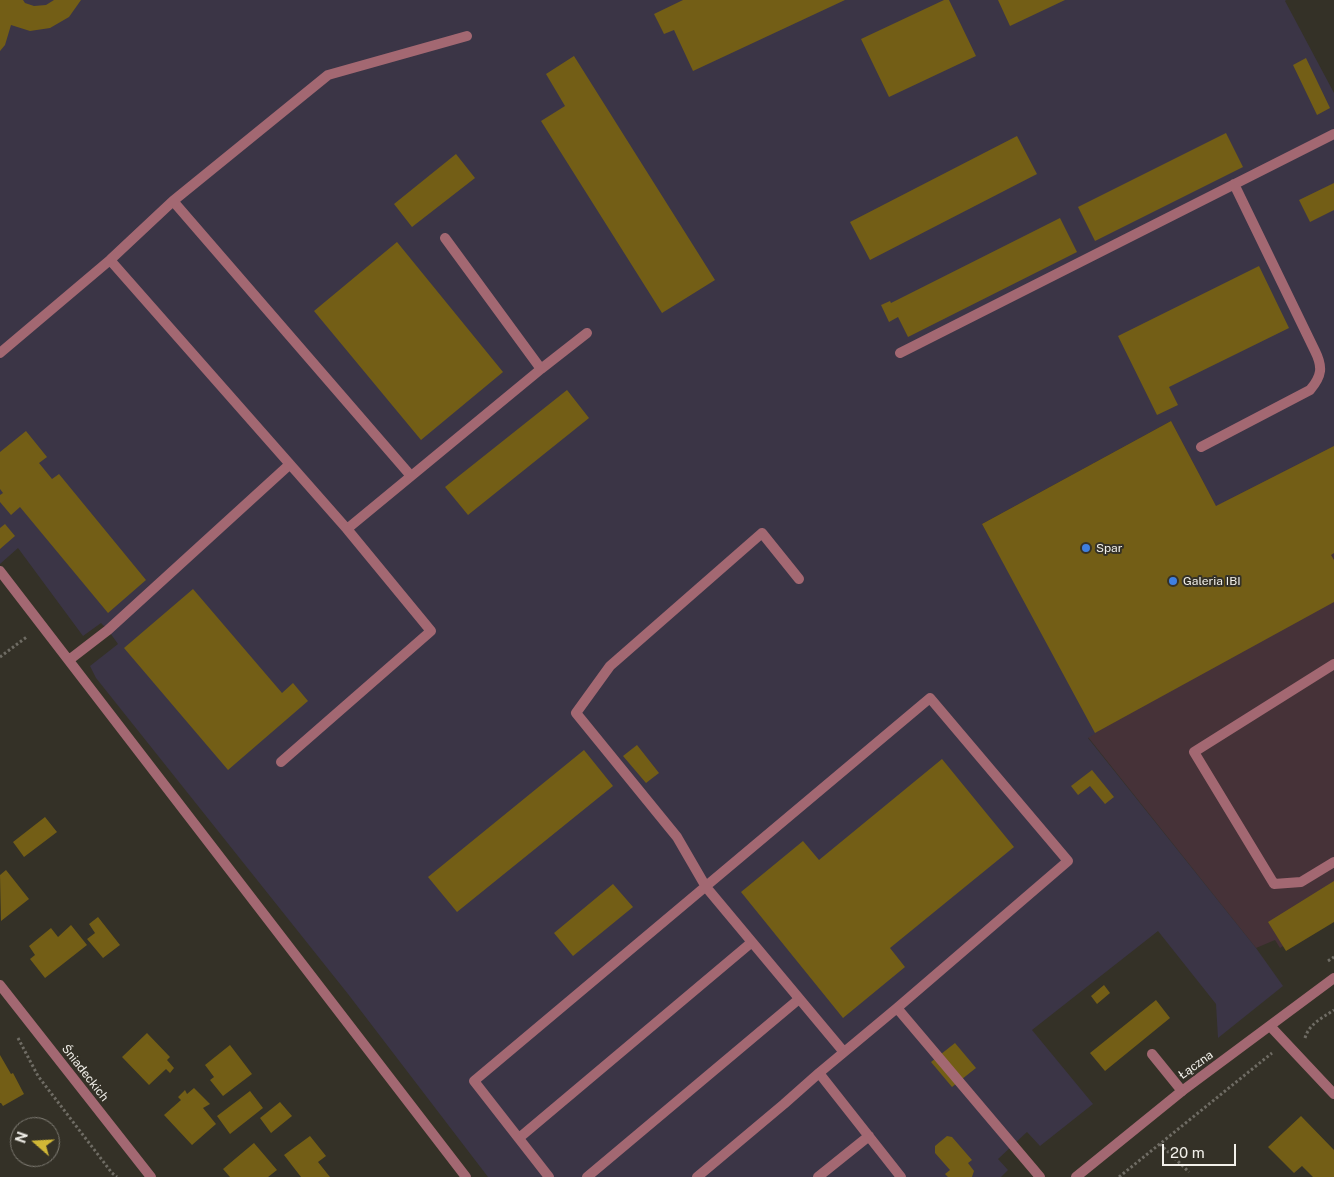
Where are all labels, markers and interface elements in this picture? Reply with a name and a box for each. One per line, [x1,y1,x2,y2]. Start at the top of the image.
place label: Spar [1096,541,1122,555]
marker: Spar [1080,542,1092,554]
place label: Galeria IBI [1183,574,1241,588]
marker: Galeria IBI [1167,575,1179,587]
street label: Śniadeckich [58,1042,112,1104]
street label: Łączna [1176,1048,1216,1082]
north arrow [10,1117,60,1167]
text: N [12,1130,31,1145]
scale bar [1164,1134,1238,1166]
text: 20 m [1170,1144,1205,1161]

